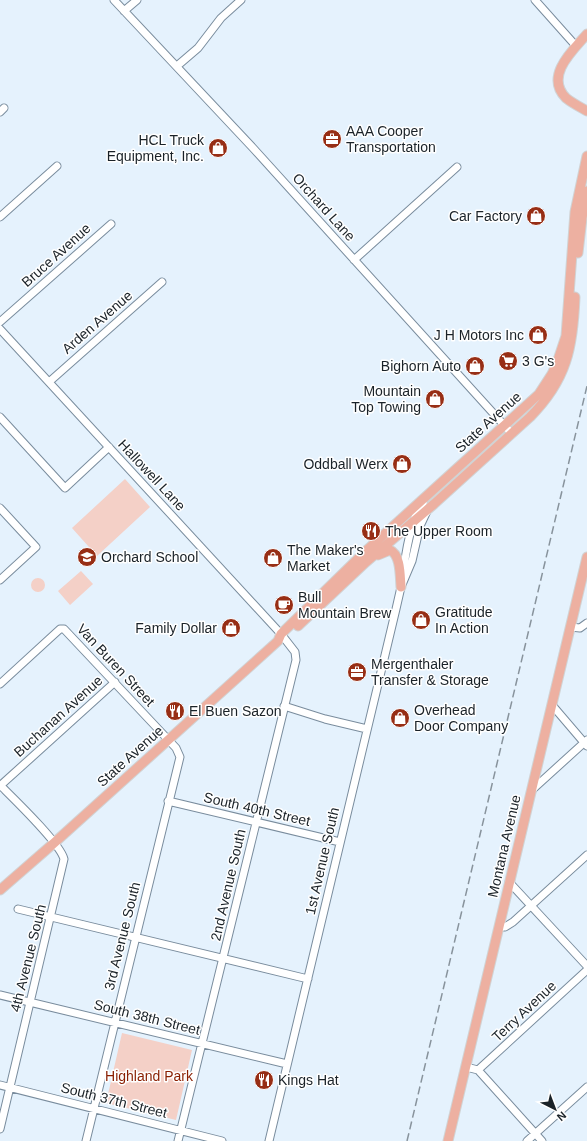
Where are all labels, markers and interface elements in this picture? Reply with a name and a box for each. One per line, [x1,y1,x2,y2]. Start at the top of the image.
place label: AAA Cooper Transportation [346,123,436,155]
office icon: AAA Cooper Transportation [321,128,343,150]
place label: HCL Truck Equipment, Inc. [107,132,205,164]
shop icon: HCL Truck Equipment, Inc. [207,137,229,159]
street label: Orchard Lane [289,170,359,244]
shop icon: Car Factory [525,205,547,227]
place label: Car Factory [449,208,522,224]
street label: Bruce Avenue [18,220,94,290]
street label: Arden Avenue [59,287,136,357]
shop icon: J H Motors Inc [527,324,549,346]
place label: J H Motors Inc [434,327,524,343]
supermarket icon: 3 G's [497,350,519,372]
place label: 3 G's [522,353,554,369]
shop icon: Bighorn Auto [464,355,486,377]
place label: Bighorn Auto [381,358,461,374]
place label: Mountain Top Towing [351,383,421,415]
shop icon: Mountain Top Towing [424,388,446,410]
street label: State Avenue [452,388,524,456]
street label: Hallowell Lane [115,436,189,514]
shop icon: Oddball Werx [391,453,413,475]
place label: Oddball Werx [303,456,388,472]
restaurant icon: The Upper Room [360,520,382,542]
place label: The Upper Room [385,523,492,539]
place label: The Maker's Market [287,542,364,574]
school or university icon: Orchard School [76,546,98,568]
shop icon: The Maker's Market [262,547,284,569]
place label: Orchard School [101,549,198,565]
place label: Bull Mountain Brew [298,589,392,621]
cafe icon: Bull Mountain Brew [273,594,295,616]
place label: Gratitude In Action [435,604,493,636]
shop icon: Gratitude In Action [410,609,432,631]
shop icon: Family Dollar [220,617,242,639]
place label: Family Dollar [135,620,217,636]
street label: Van Buren Street [74,621,158,709]
place label: Mergenthaler Transfer & Storage [371,656,489,688]
office icon: Mergenthaler Transfer & Storage [346,661,368,683]
street label: Buchanan Avenue [11,672,106,760]
restaurant icon: El Buen Sazon [164,700,186,722]
place label: Overhead Door Company [414,702,508,734]
place label: El Buen Sazon [189,703,282,719]
shop icon: Overhead Door Company [389,707,411,729]
street label: State Avenue [94,722,166,790]
street label: South 40th Street [202,789,312,829]
street label: Montana Avenue [484,793,524,899]
street label: 1st Avenue South [302,806,342,916]
street label: 2nd Avenue South [207,828,249,942]
street label: 3rd Avenue South [101,880,143,992]
street label: 4th Avenue South [7,903,49,1013]
street label: Terry Avenue [489,977,559,1045]
street label: South 38th Street [92,996,202,1038]
park label: Highland Park [105,1068,194,1084]
restaurant icon: Kings Hat [253,1069,275,1091]
place label: Kings Hat [278,1072,339,1088]
street label: South 37th Street [59,1079,169,1121]
north arrow [535,1089,575,1129]
text: N [555,1109,569,1124]

